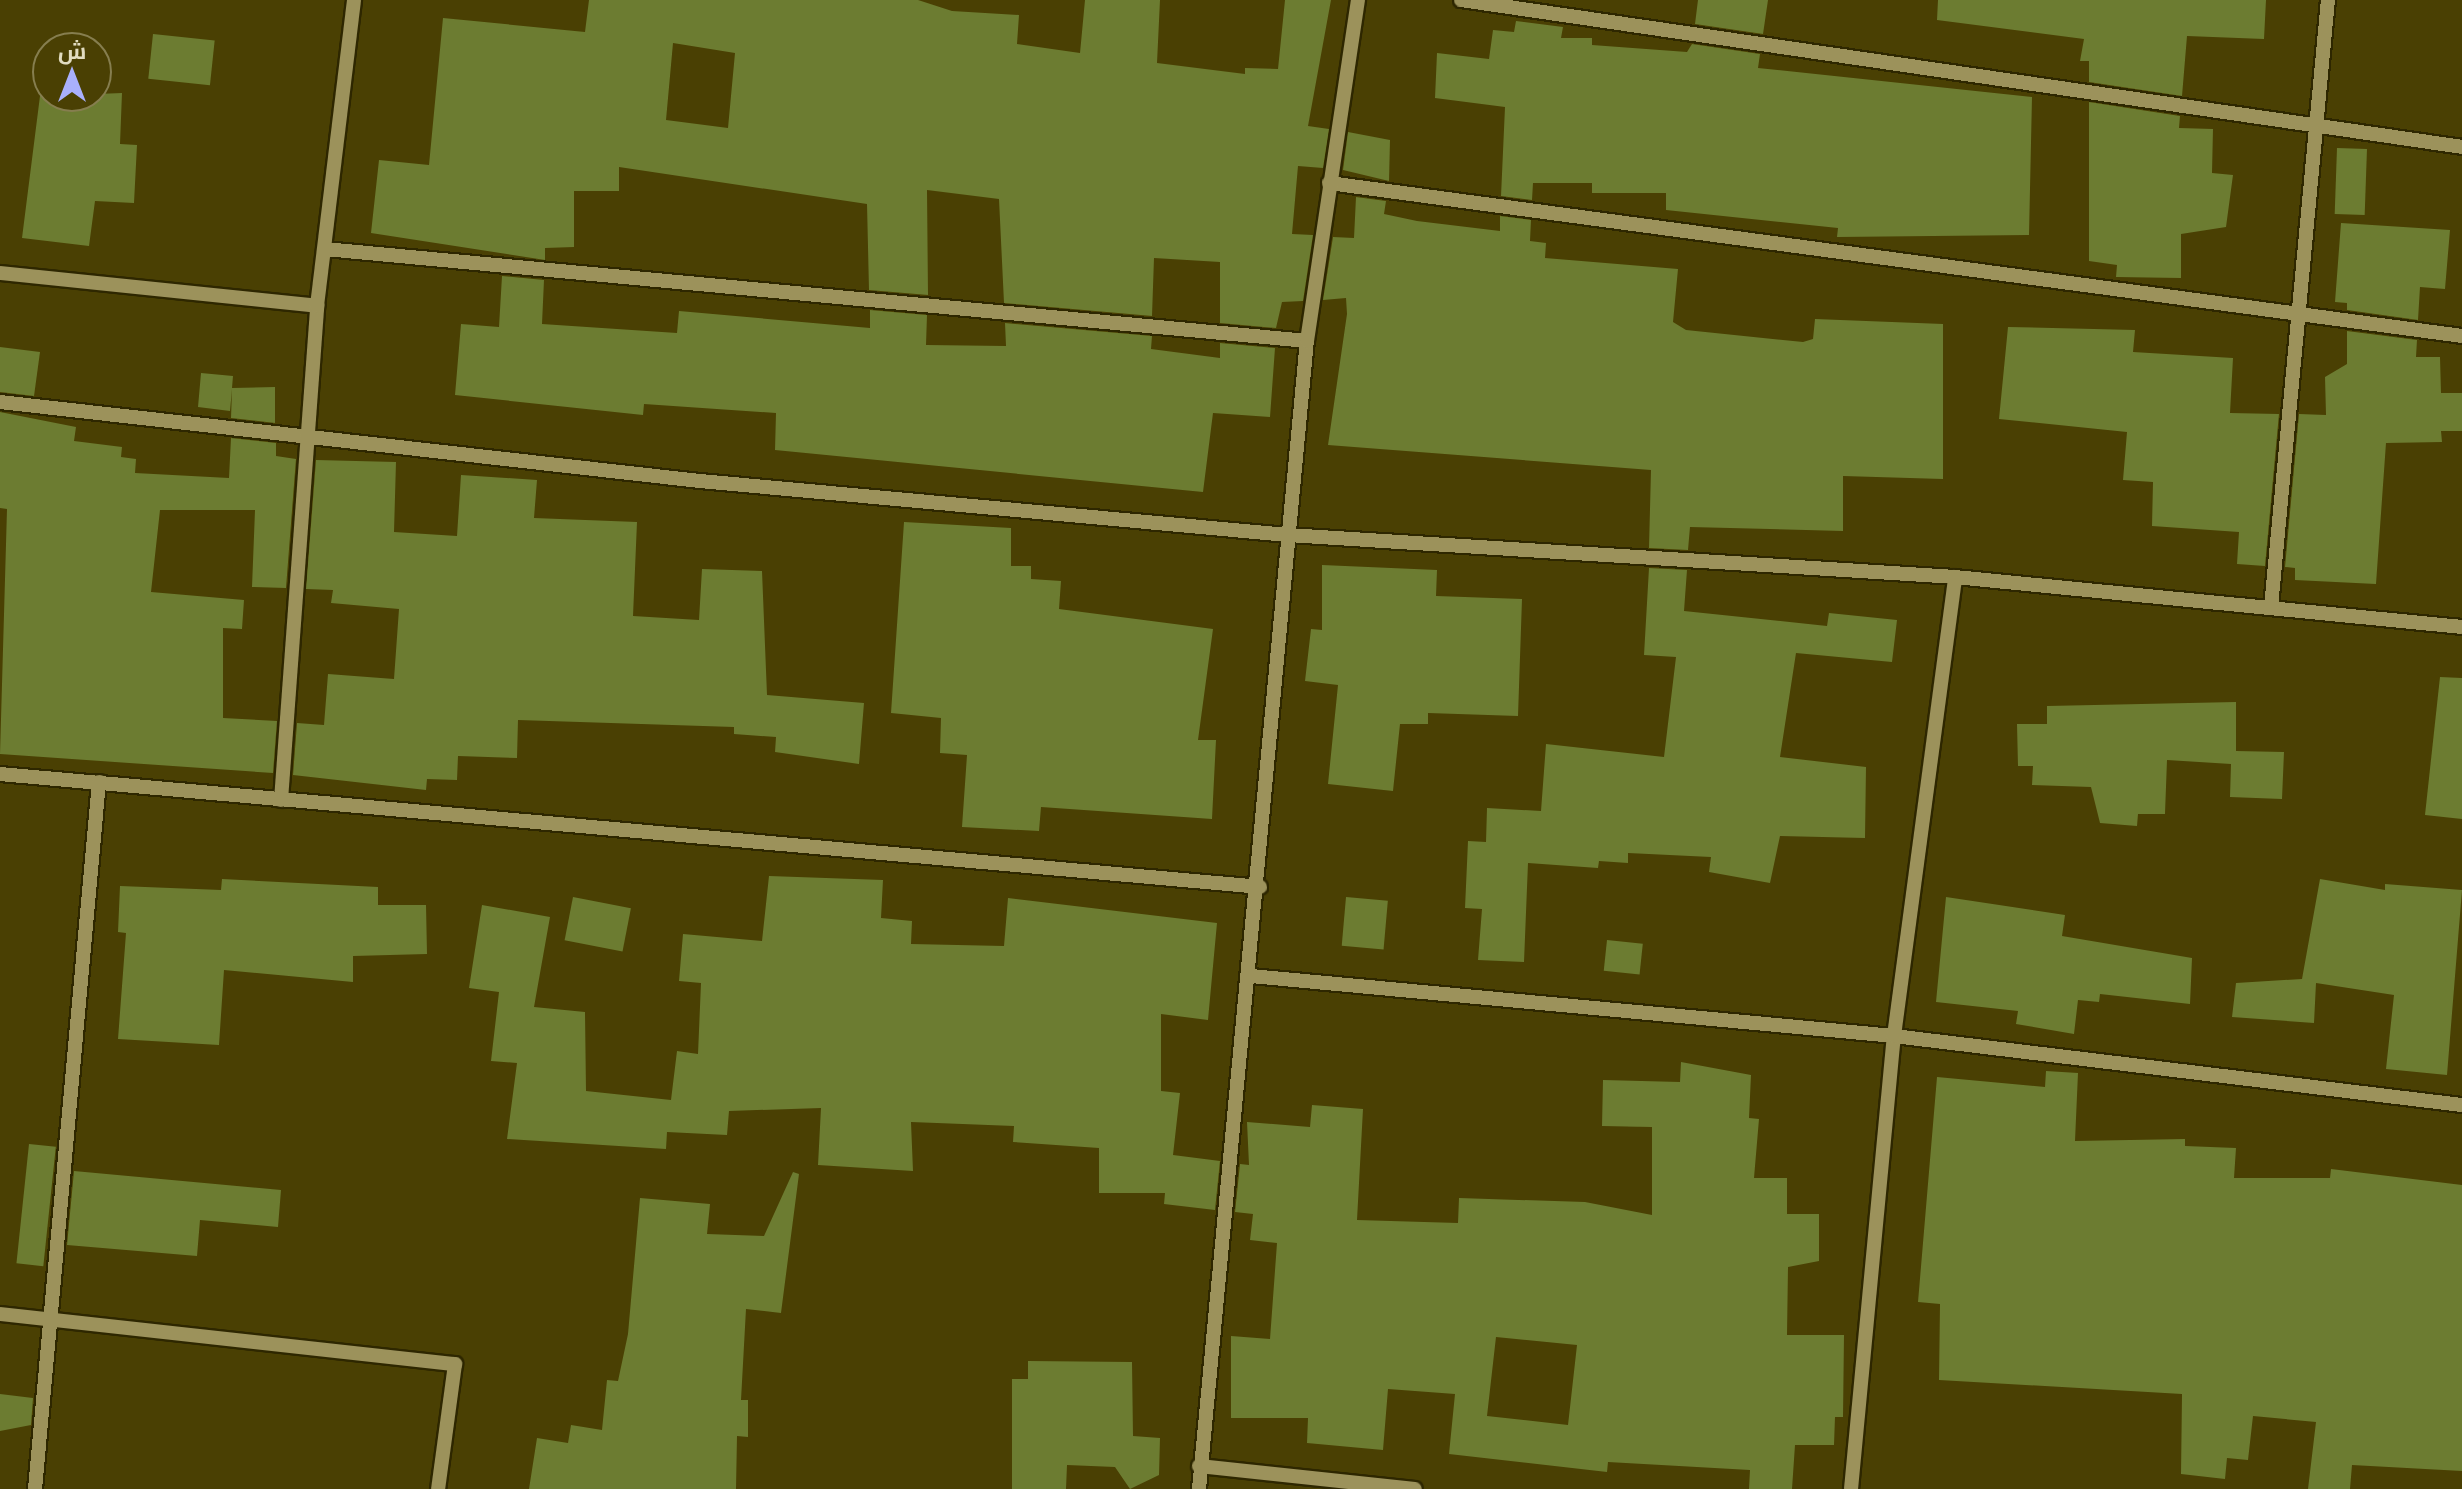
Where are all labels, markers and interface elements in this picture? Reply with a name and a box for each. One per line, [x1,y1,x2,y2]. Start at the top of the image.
north arrow [32,32,112,112]
text: ش [58,35,86,65]

